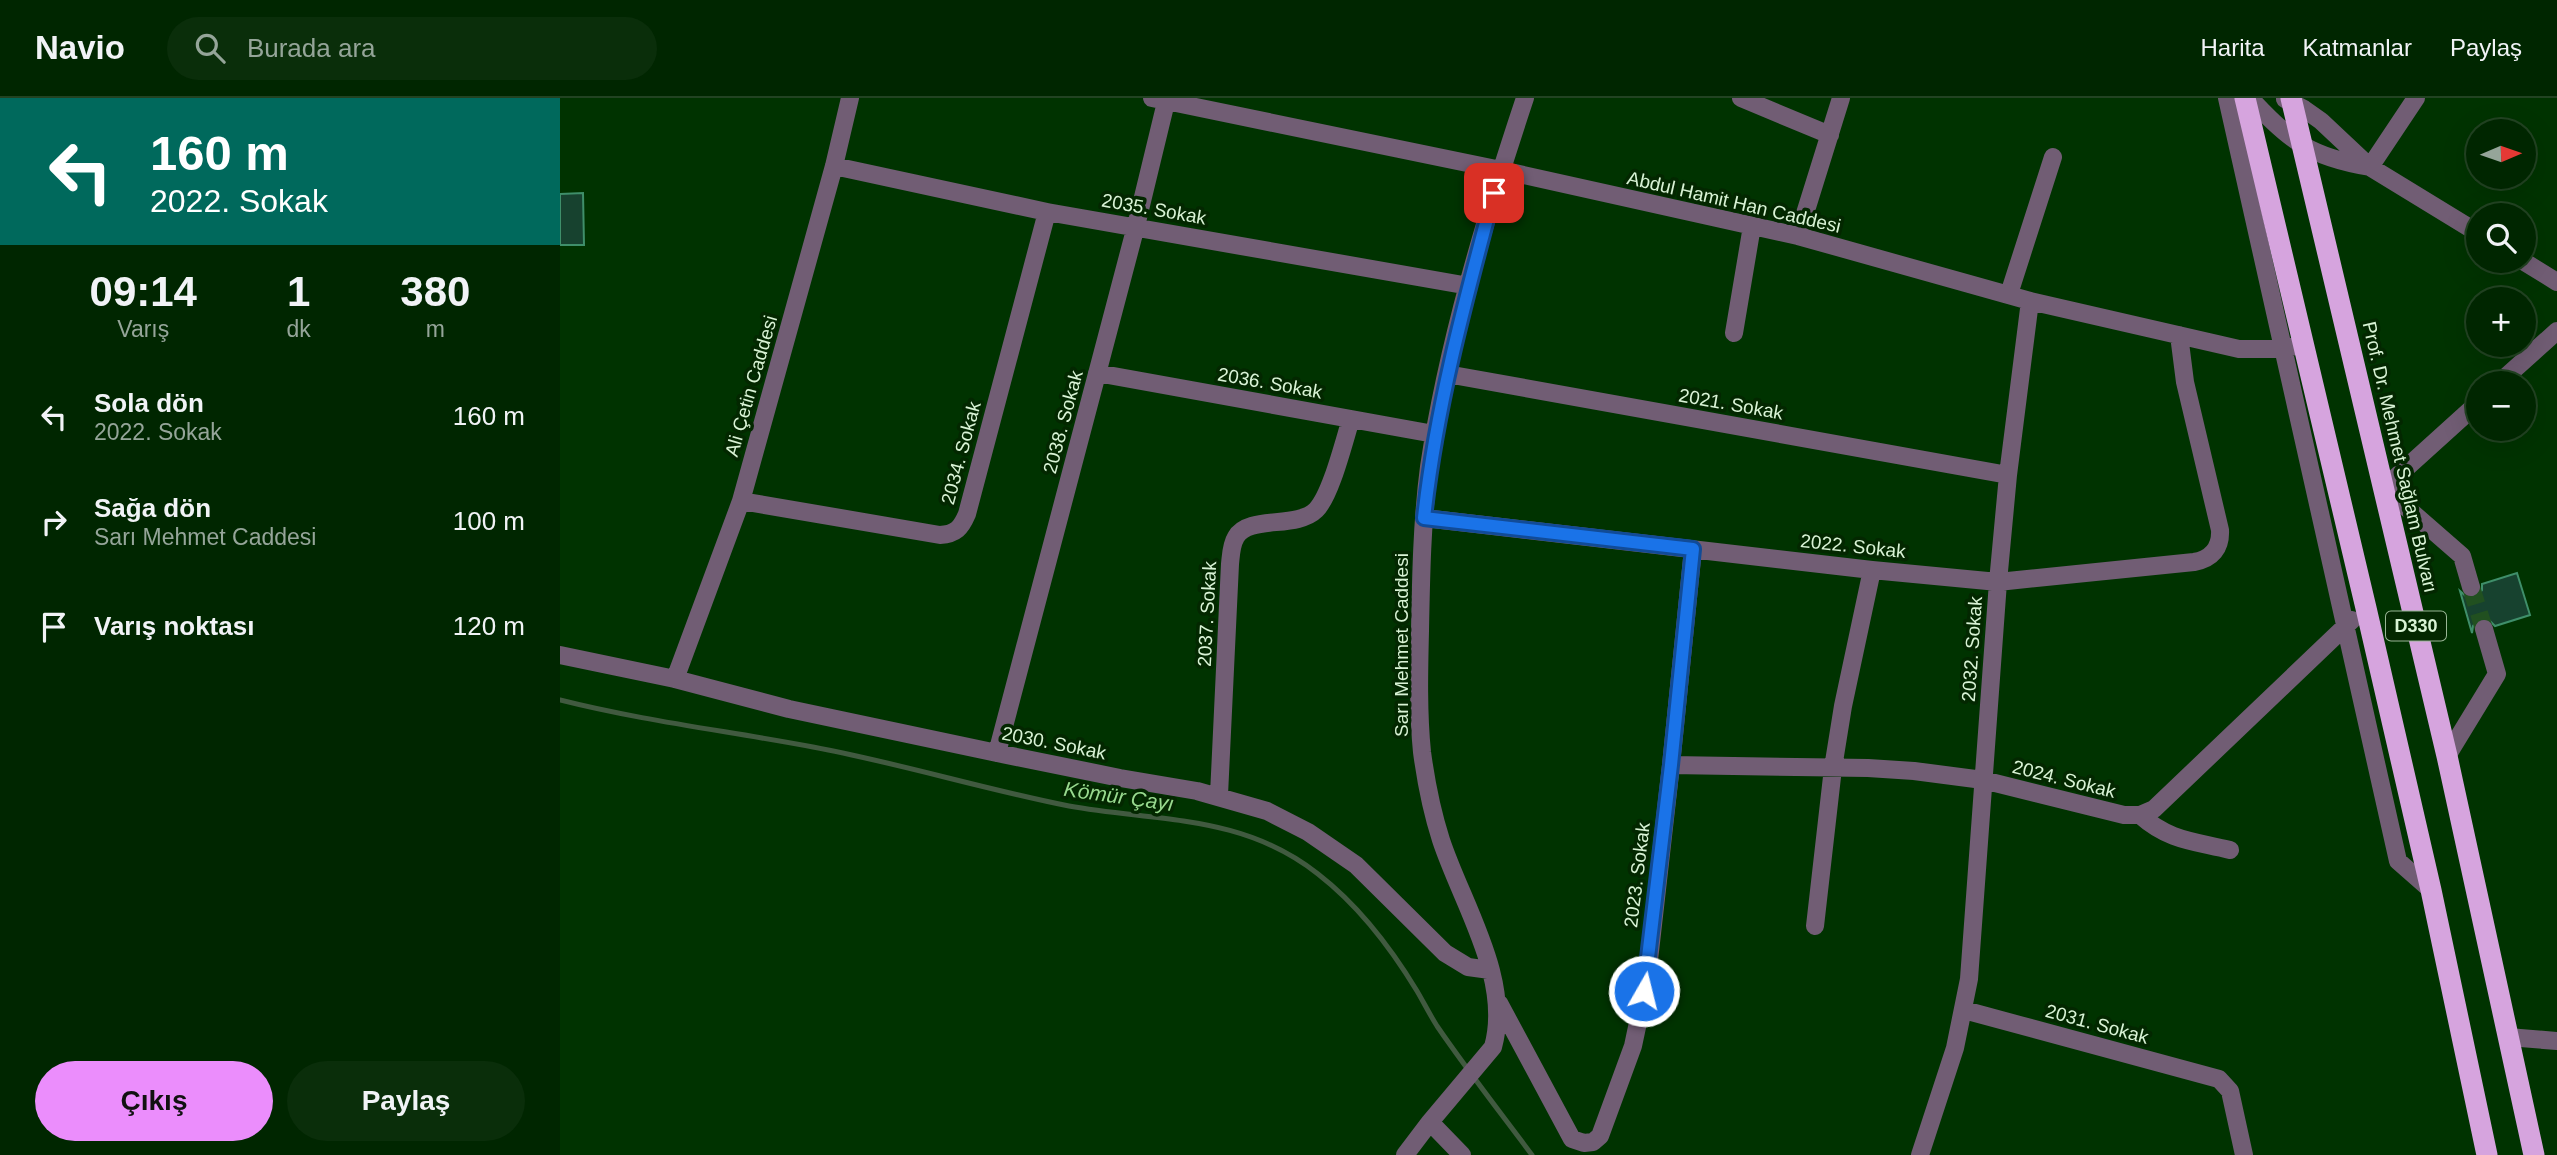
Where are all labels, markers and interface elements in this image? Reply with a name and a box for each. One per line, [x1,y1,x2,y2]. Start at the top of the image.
search box [167,17,657,80]
text: Navio [35,29,125,66]
icon: search [191,29,229,67]
text: Burada ara [247,33,376,63]
text: Harita [2201,34,2265,61]
text: Katmanlar [2303,34,2412,61]
text: Paylaş [2450,34,2522,61]
north arrow [2466,119,2536,189]
map controls [2466,119,2536,441]
icon: left [35,126,126,217]
text: 160 m [150,126,289,180]
pin [1464,163,1524,223]
street label: Abdul Hamit Han Caddesi [1625,167,1843,237]
icon: arrive [1475,174,1513,212]
text: 2022. Sokak [150,183,328,219]
street label: 2035. Sokak [1100,189,1208,229]
button: search [2466,203,2536,273]
text: 09:14 [90,268,197,315]
text: 1 [287,268,310,315]
text: 380 [400,268,470,315]
button: + [2466,287,2536,357]
street label: Ali Çetin Caddesi [721,313,781,459]
text: Varış [117,316,169,342]
text: dk [287,316,311,342]
text: m [426,316,445,342]
street label: Prof. Dr. Mehmet Sağlam Bulvarı [2359,319,2441,595]
street label: 2036. Sokak [1216,363,1324,403]
street label: 2038. Sokak [1039,368,1087,476]
button: − [2466,371,2536,441]
street label: 2021. Sokak [1677,384,1785,424]
text: Sola dön [94,388,204,418]
icon: left [35,398,73,436]
street label: 2034. Sokak [937,399,985,507]
text: 160 m [453,401,525,431]
text: 2022. Sokak [94,419,222,445]
text: Sağa dön [94,493,211,523]
icon: right [35,503,73,541]
text: 100 m [453,506,525,536]
text: Sarı Mehmet Caddesi [94,524,316,550]
street label: 2022. Sokak [1799,530,1907,562]
street label: Sarı Mehmet Caddesi [1391,553,1412,737]
street label: 2037. Sokak [1194,560,1220,667]
street label: 2032. Sokak [1958,595,1986,702]
icon: arrive [35,608,73,646]
text: Varış noktası [94,611,254,641]
text: 120 m [453,611,525,641]
road number: D330 [2386,612,2446,640]
street label: 2030. Sokak [1000,723,1108,763]
street label: 2024. Sokak [2010,756,2118,802]
water label: Kömür Çayı [1063,777,1175,815]
street label: 2023. Sokak [1620,821,1654,929]
position arrow [1607,954,1681,1028]
street label: 2031. Sokak [2043,1000,2151,1048]
button: Çıkış [35,1061,273,1141]
button: Paylaş [287,1061,525,1141]

